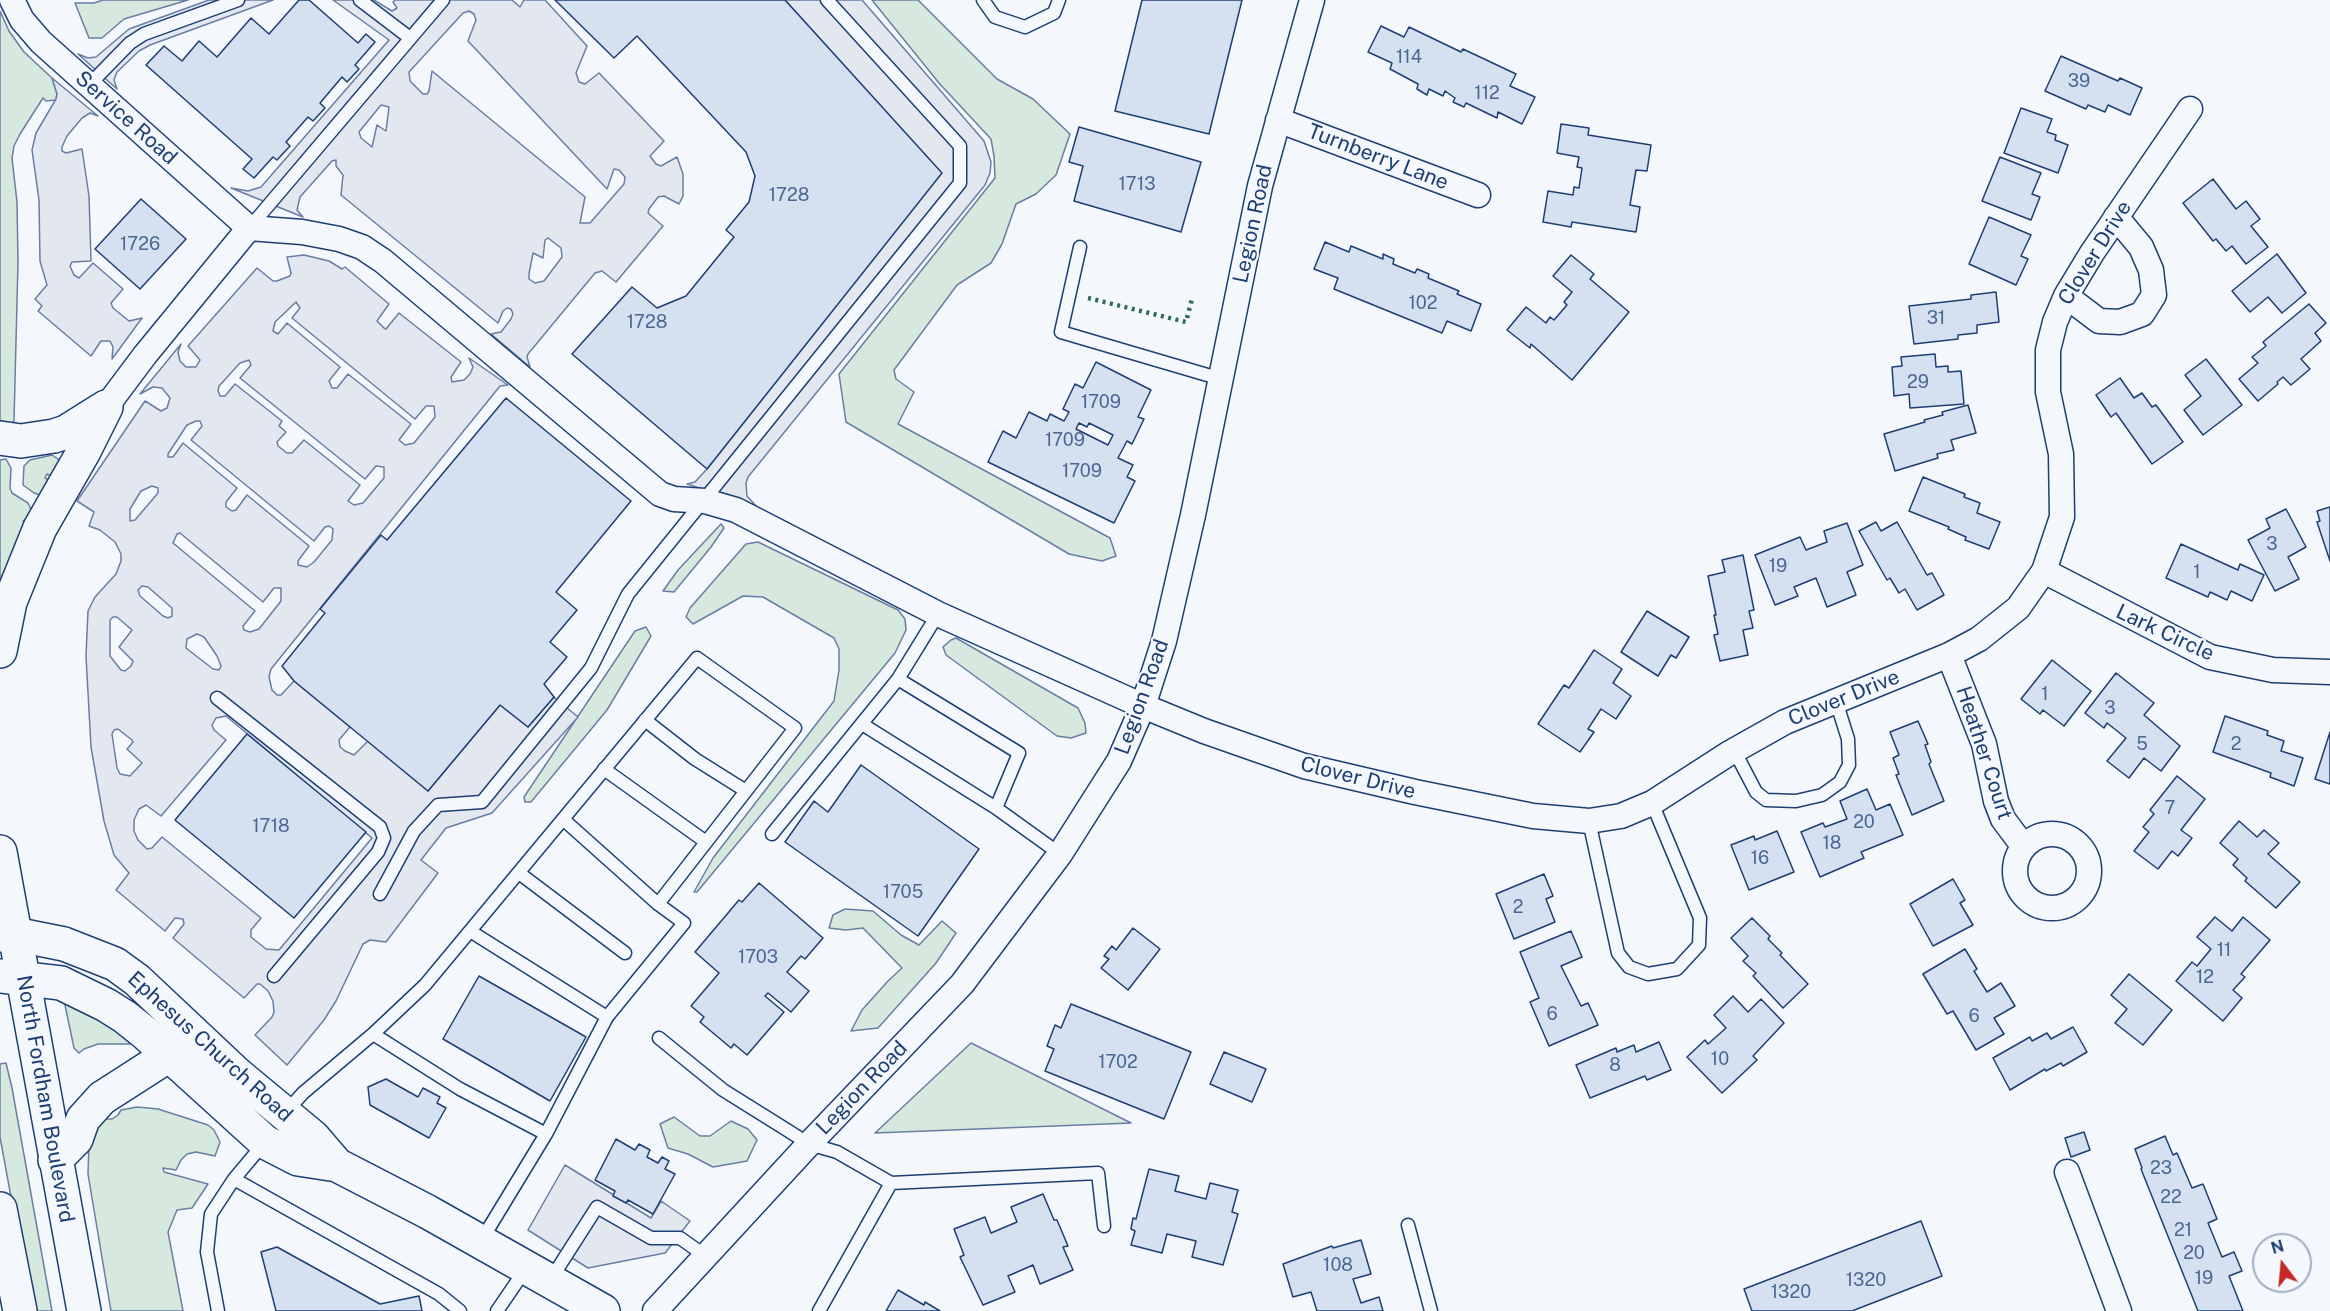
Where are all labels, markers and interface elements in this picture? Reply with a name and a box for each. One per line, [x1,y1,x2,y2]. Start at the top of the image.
house number: 114 [1396,46,1422,68]
street label: Service Road [70,66,182,170]
house number: 39 [2068,70,2090,92]
house number: 112 [1474,82,1500,104]
street label: Turnberry Lane [1304,119,1452,195]
street label: Legion Road [1228,162,1278,286]
house number: 1713 [1118,173,1156,195]
house number: 1728 [769,184,809,206]
street label: Clover Drive [2053,196,2137,310]
house number: 1726 [120,233,160,255]
house number: 102 [1408,292,1438,314]
house number: 31 [1927,307,1945,329]
house number: 1728 [627,311,667,333]
house number: 29 [1907,371,1929,393]
house number: 1709 [1081,391,1121,413]
house number: 1709 [1045,429,1085,451]
house number: 1709 [1062,460,1102,482]
house number: 3 [2266,533,2278,555]
house number: 19 [1769,555,1787,577]
house number: 1 [2193,561,2201,583]
street label: Lark Circle [2112,599,2218,667]
street label: Legion Road [1110,636,1174,758]
street label: Clover Drive [1785,664,1903,732]
street label: Heather Court [1951,683,2017,823]
house number: 1 [2041,683,2049,705]
house number: 3 [2104,697,2116,719]
house number: 5 [2136,733,2148,755]
house number: 2 [2231,733,2241,755]
street label: Clover Drive [1298,752,1418,804]
house number: 7 [2165,797,2175,819]
house number: 20 [1853,811,1875,833]
house number: 1718 [252,815,290,837]
house number: 18 [1823,832,1841,854]
house number: 16 [1751,847,1769,869]
house number: 1705 [883,881,923,903]
house number: 2 [1513,896,1523,918]
house number: 11 [2217,939,2231,961]
house number: 1703 [738,946,778,968]
street label: Ephesus Church Road [122,966,298,1128]
house number: 12 [2196,966,2214,988]
street label: North Fordham Boulevard [11,973,79,1225]
house number: 6 [1546,1003,1558,1025]
house number: 6 [1968,1005,1980,1027]
street label: Legion Road [811,1036,913,1140]
house number: 10 [1711,1048,1729,1070]
house number: 1702 [1098,1051,1138,1073]
house number: 8 [1609,1054,1621,1076]
house number: 23 [2150,1157,2172,1179]
house number: 22 [2160,1186,2182,1208]
house number: 21 [2174,1219,2192,1241]
north arrow [2252,1233,2312,1293]
text: N [2269,1236,2286,1258]
house number: 20 [2183,1242,2205,1264]
house number: 108 [1323,1254,1353,1276]
house number: 19 [2195,1267,2213,1289]
house number: 1320 [1846,1269,1886,1291]
house number: 1320 [1771,1281,1811,1303]

